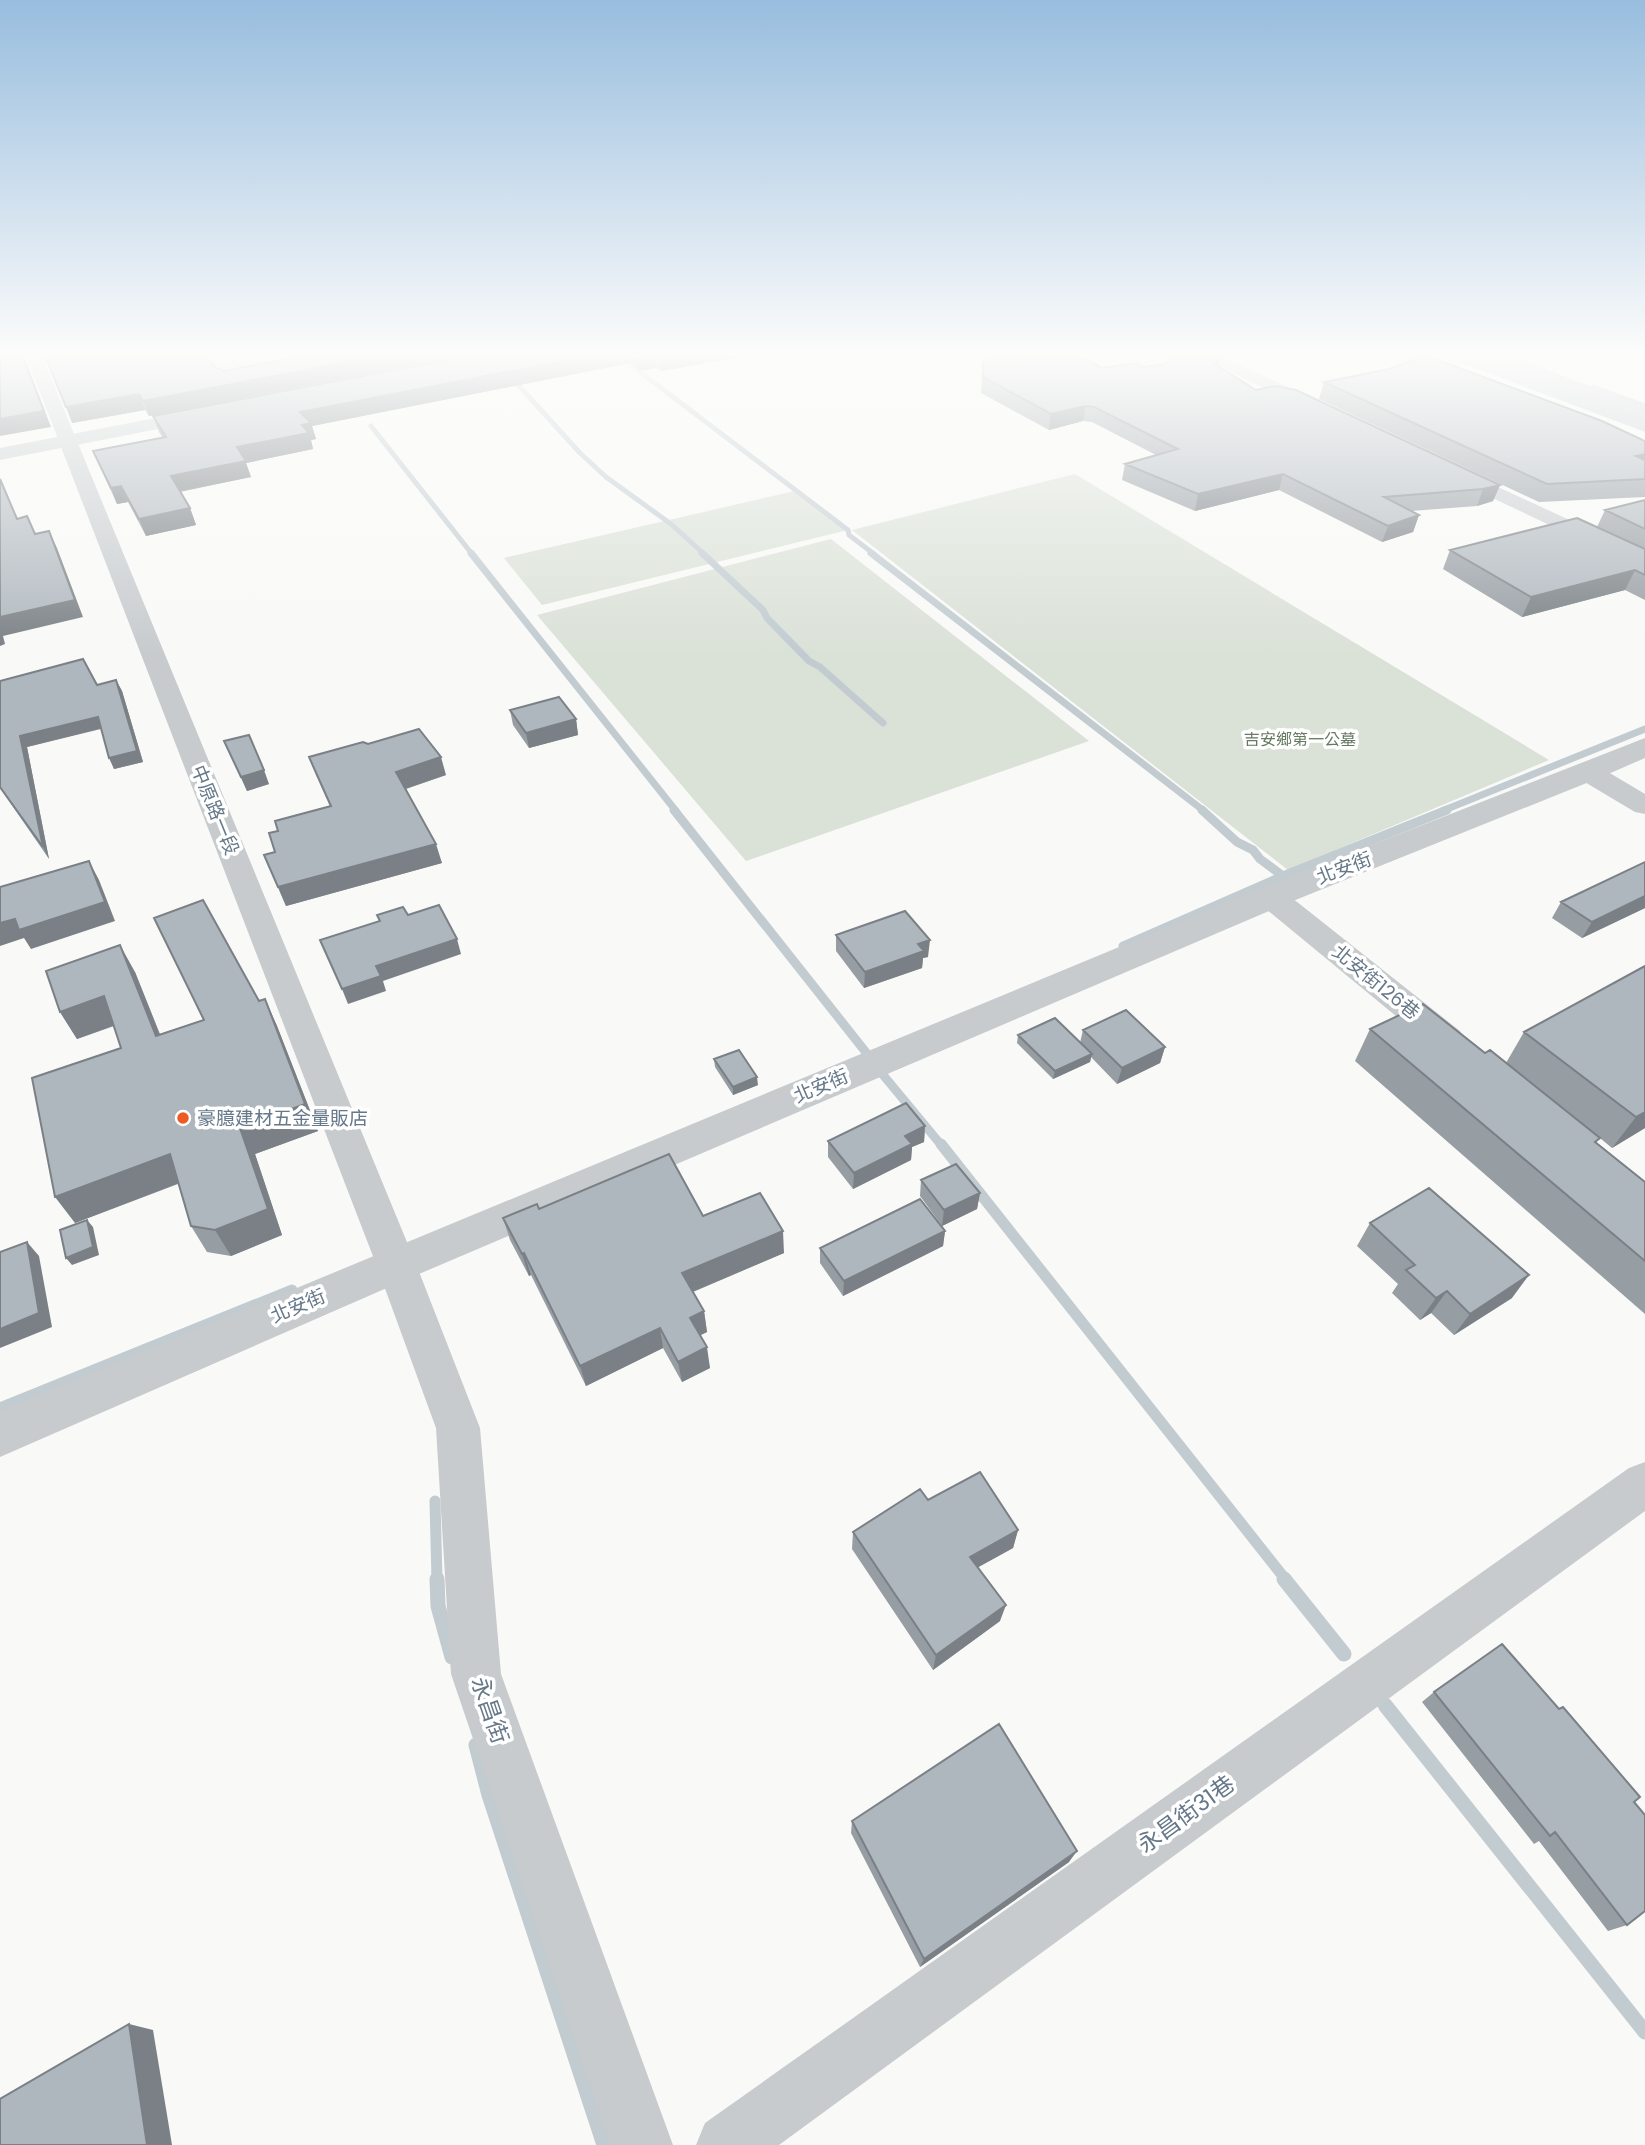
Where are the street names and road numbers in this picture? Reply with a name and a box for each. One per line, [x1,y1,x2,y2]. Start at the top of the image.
street label: 中原路一段 [185,761,245,859]
street label: 北安街 [1313,845,1375,891]
street label: 北安街126巷 [1327,938,1425,1026]
street label: 北安街 [789,1062,853,1110]
street label: 北安街 [266,1282,330,1330]
street label: 永昌街 [464,1672,516,1748]
street label: 永昌街31巷 [1131,1768,1241,1860]

